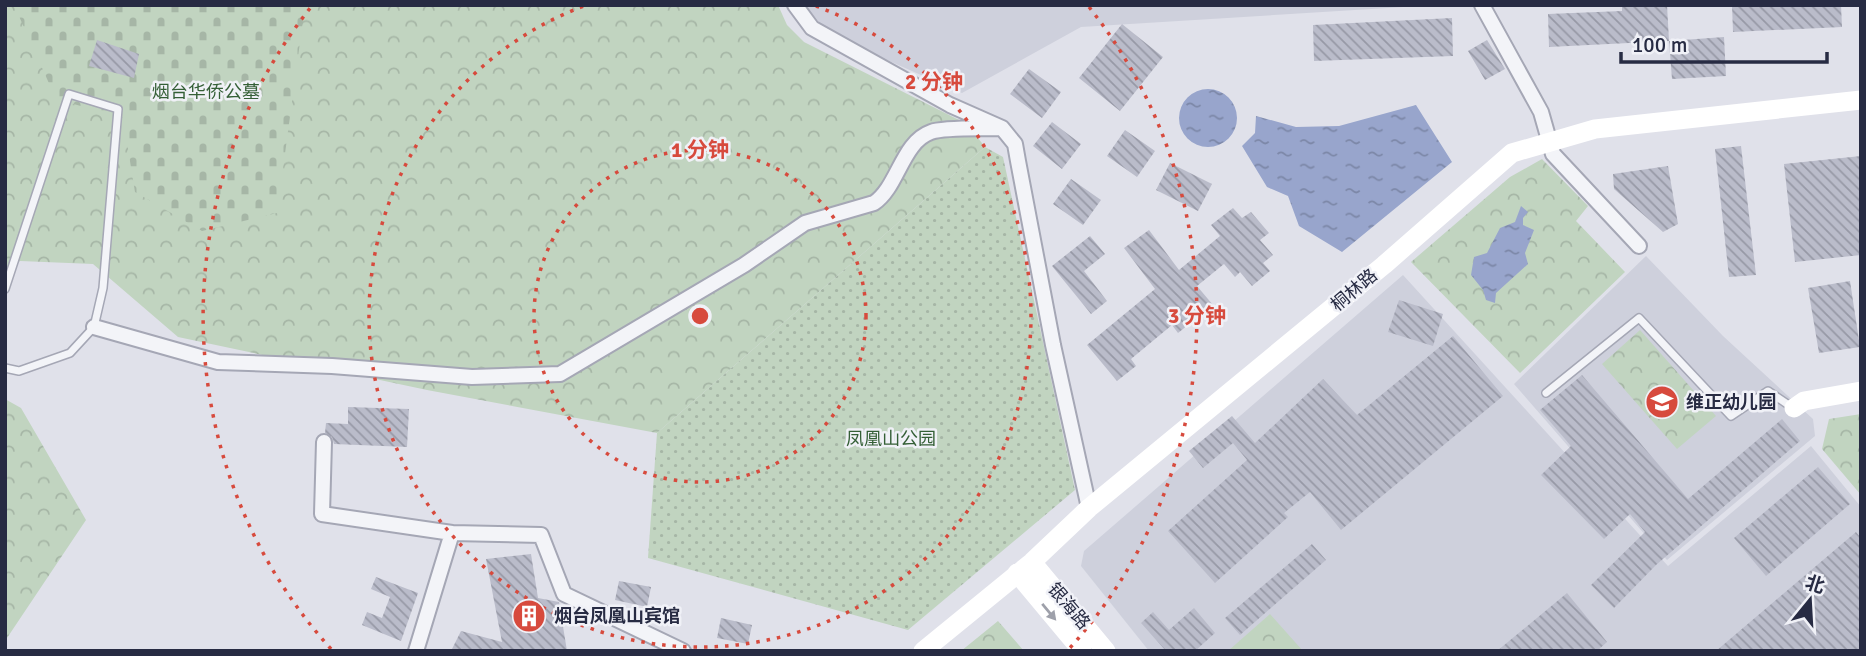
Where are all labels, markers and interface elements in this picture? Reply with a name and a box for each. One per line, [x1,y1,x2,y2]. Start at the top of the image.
scale bar [1621,21,1828,65]
text: 100 m [1632,32,1687,58]
text: 2 分钟 [905,69,963,95]
park label: 烟台华侨公墓 [152,81,260,103]
text: 1 分钟 [671,137,729,163]
street label: 桐林路 [1326,264,1382,316]
text: 3 分钟 [1168,303,1226,329]
centre of rings [688,304,712,328]
school or university icon: 维正幼儿园 [1643,383,1681,421]
place label: 维正幼儿园 [1686,391,1776,413]
park label: 凤凰山公园 [846,428,936,450]
north arrow [1775,565,1845,635]
text: 北 [1802,570,1828,599]
street label: 银海路 [1043,578,1095,634]
building icon: 烟台凤凰山宾馆 [510,597,548,635]
one-way arrow [1041,603,1057,621]
place label: 烟台凤凰山宾馆 [554,605,680,627]

